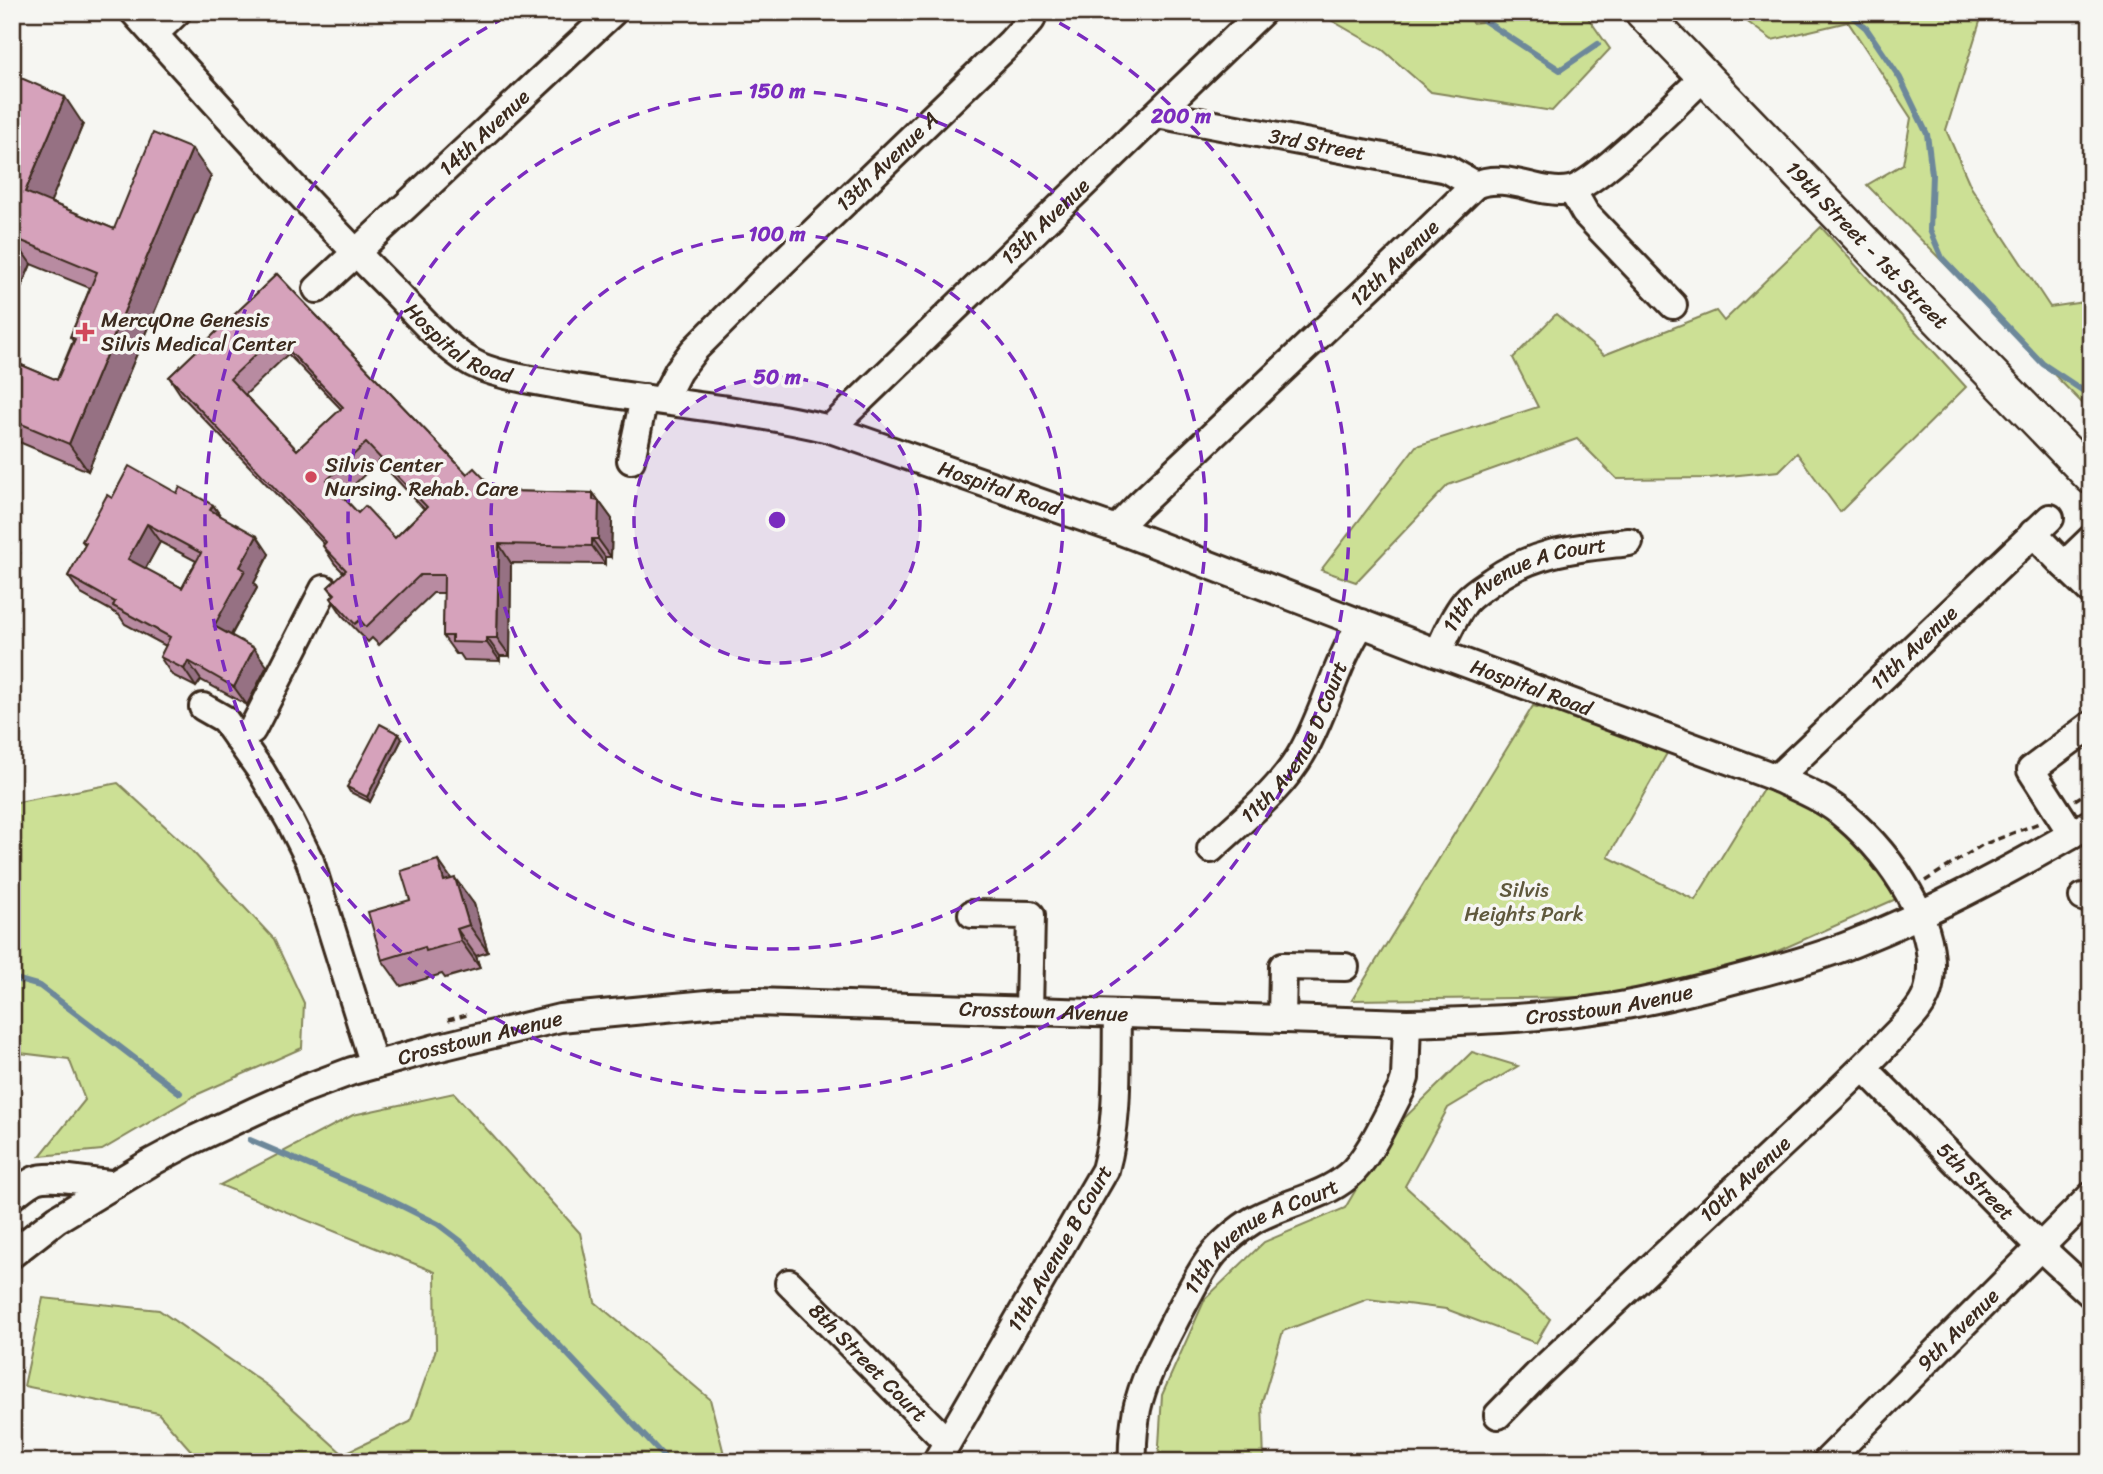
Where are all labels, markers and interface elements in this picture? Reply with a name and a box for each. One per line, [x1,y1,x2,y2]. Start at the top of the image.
text: 150 m [749,72,806,110]
street label: 14th Avenue [429,79,539,186]
text: 200 m [1150,97,1212,135]
street label: 13th Avenue A [826,102,948,221]
street label: 3rd Street [1266,117,1369,172]
street label: 19th Street - 1st Street [1776,152,1958,339]
street label: 13th Avenue [991,168,1099,274]
street label: 12th Avenue [1340,210,1449,316]
text: 100 m [748,215,806,253]
street label: Hospital Road [394,293,518,395]
place label: MercyOne Genesis Silvis Medical Center [101,301,297,363]
marker: MercyOne Genesis Silvis Medical Center [75,322,95,342]
text: 50 m [753,358,802,396]
place label: Silvis Center Nursing. Rehab. Care [325,446,519,508]
street label: Hospital Road [933,449,1068,528]
marker: Silvis Center Nursing. Rehab. Care [303,469,319,485]
centre of rings [765,508,789,532]
street label: 11th Avenue A Court [1431,526,1608,639]
street label: 11th Avenue [1861,596,1967,700]
street label: Hospital Road [1465,647,1600,728]
street label: 11th Avenue D Court [1231,655,1359,833]
park label: Silvis Heights Park [1464,871,1584,933]
street label: Crosstown Avenue [1524,972,1697,1036]
street label: Crosstown Avenue [959,990,1129,1033]
street label: Crosstown Avenue [393,999,567,1077]
street label: 10th Avenue [1690,1126,1800,1232]
street label: 5th Street [1927,1133,2024,1230]
street label: 11th Avenue B Court [996,1157,1123,1339]
street label: 11th Avenue A Court [1173,1168,1346,1301]
street label: 9th Avenue [1907,1279,2009,1380]
street label: 8th Street Court [799,1293,937,1432]

